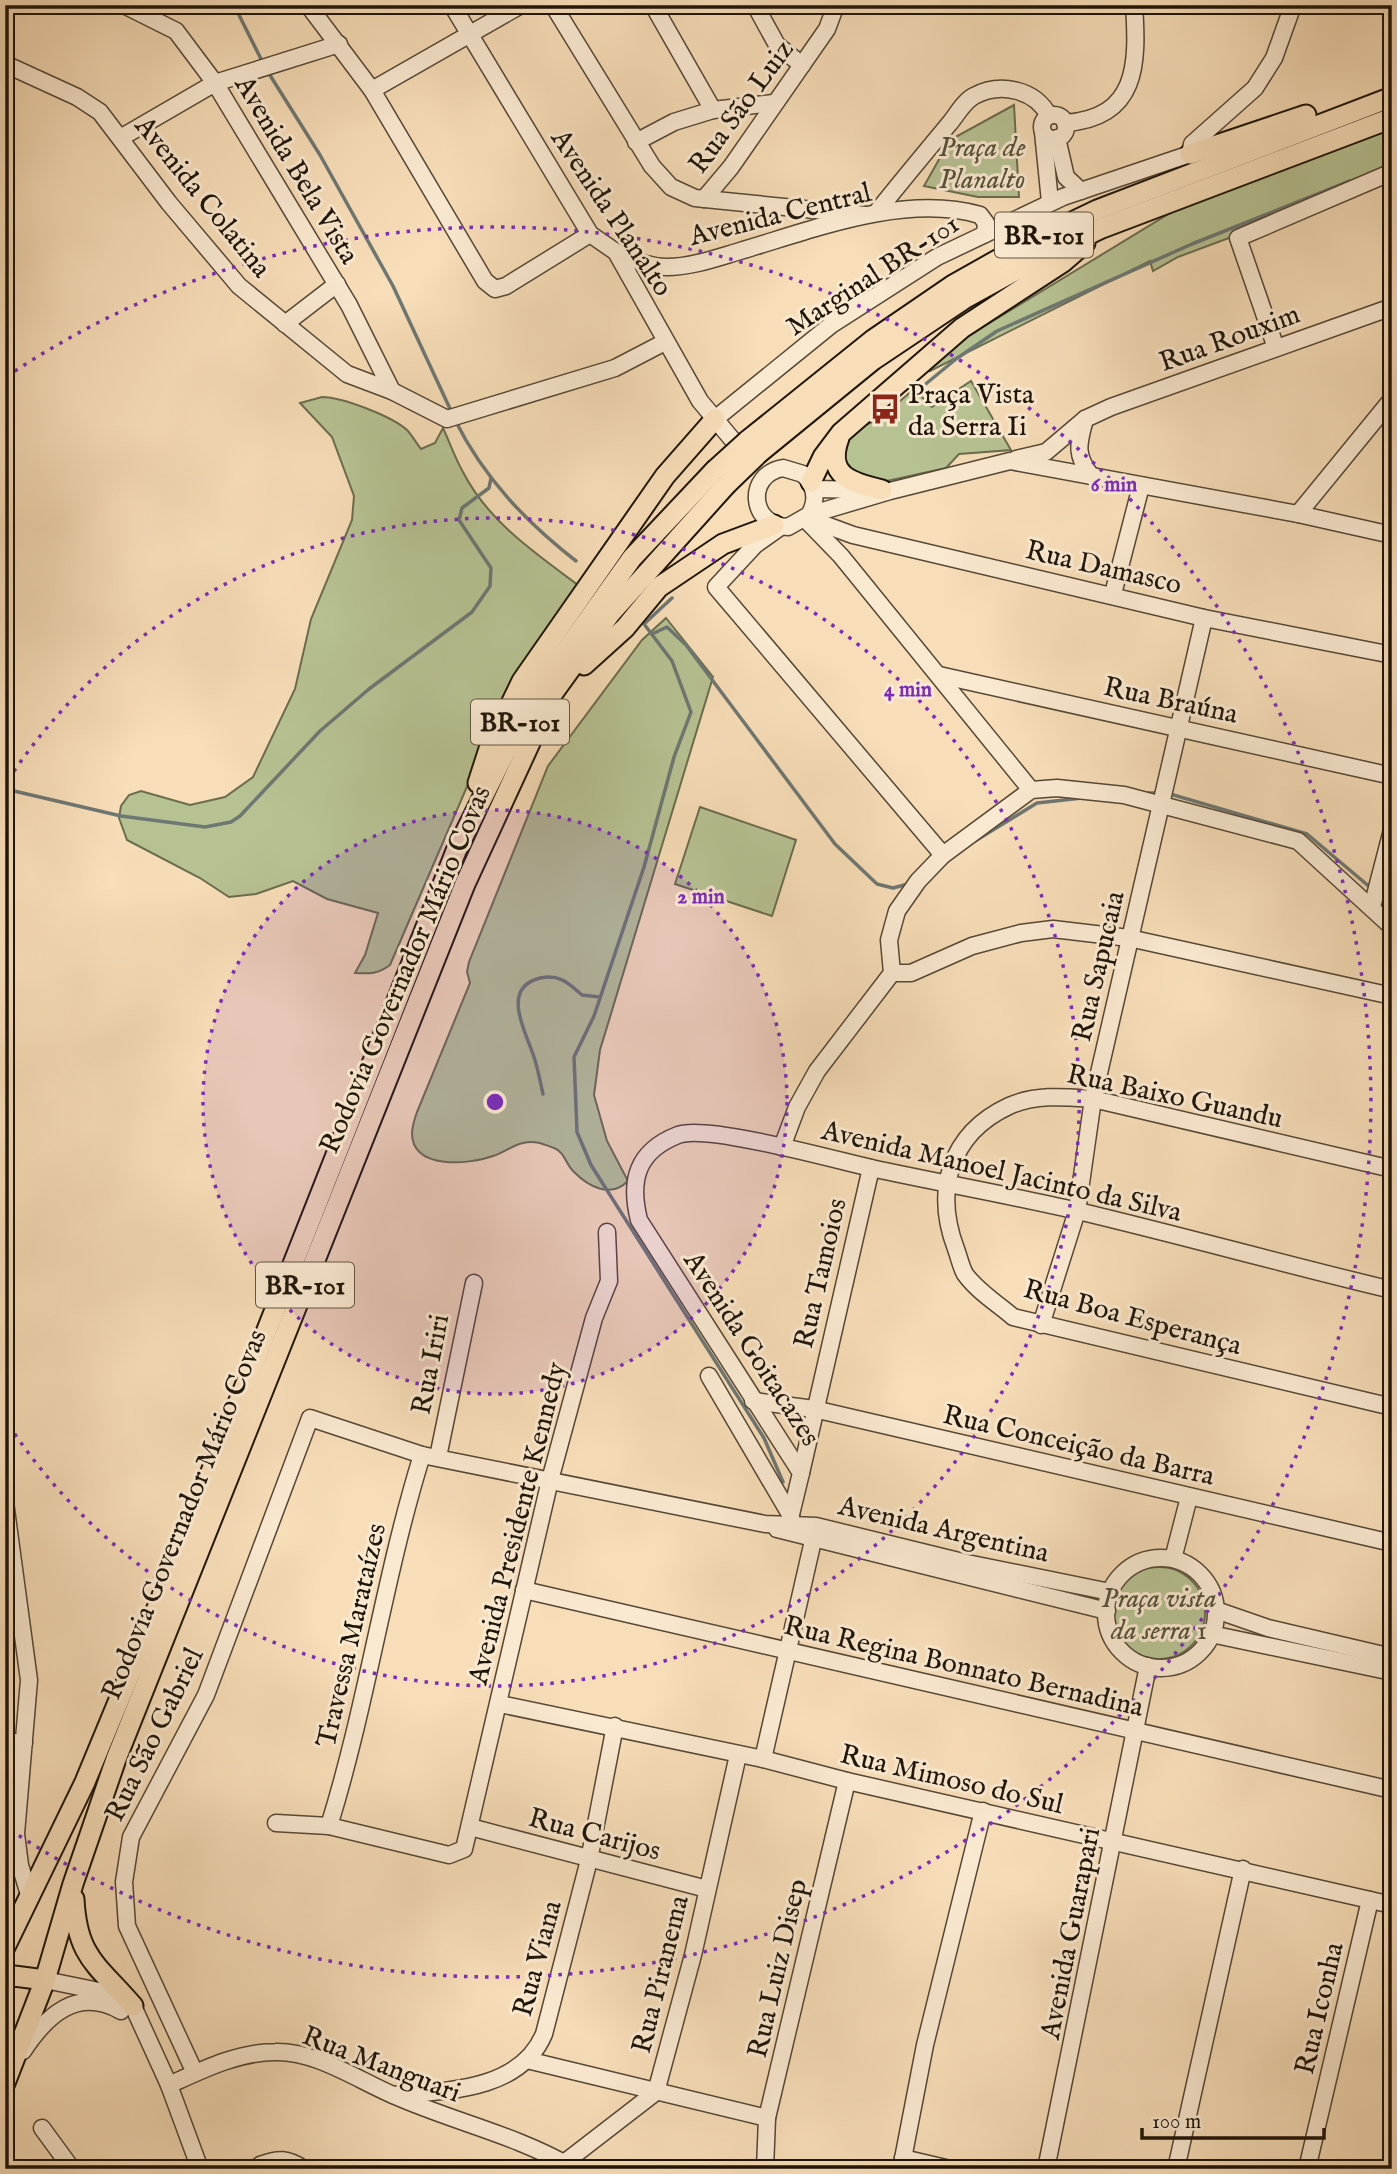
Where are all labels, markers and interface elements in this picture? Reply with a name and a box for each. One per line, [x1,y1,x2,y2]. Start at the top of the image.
street label: Rua São Luiz [682,34,802,181]
street label: Avenida Bela Vista [225,69,366,272]
street label: Avenida Colatina [126,109,278,286]
street label: Avenida Planalto [542,122,680,304]
park label: Praça de Planalto [939,131,1026,198]
street label: Avenida Central [685,176,876,255]
street label: Marginal BR-101 [780,207,966,345]
road number: BR-101 [995,212,1093,258]
street label: Rua Rouxim [1155,298,1305,381]
place label: Praça Vista da Serra Ii [908,378,1035,445]
bus stop icon: Praça Vista da Serra Ii [868,392,902,426]
text: 6 min [1091,472,1137,499]
street label: Rua Damasco [1022,533,1185,603]
street label: Rua Braúna [1100,670,1242,733]
text: 4 min [884,677,932,704]
road number: BR-101 [471,700,569,744]
street label: Rodovia Governador Mário Covas [313,781,500,1159]
text: 2 min [677,884,725,911]
street label: Rua Sapucaia [1065,887,1134,1045]
street label: Rua Baixo Guandu [1063,1057,1286,1137]
centre of rings [483,1090,507,1114]
street label: Avenida Manoel Jacinto da Silva [817,1114,1186,1231]
street label: Rua Tamoios [787,1195,856,1352]
street label: Avenida Goitacazes [674,1245,827,1453]
road number: BR-101 [256,1262,354,1308]
street label: Rua Boa Esperança [1019,1272,1246,1365]
street label: Rua Iriri [405,1311,458,1418]
street label: Rodovia Governador Mário Covas [95,1325,276,1705]
street label: Avenida Presidente Kennedy [461,1359,575,1689]
street label: Rua Conceição da Barra [939,1398,1219,1495]
street label: Avenida Argentina [834,1489,1053,1572]
street label: Travessa Marataízes [310,1520,395,1751]
park label: Praça vista da serra 1 [1101,1582,1217,1649]
street label: Rua Regina Bonnato Bernadina [780,1609,1148,1726]
street label: Rua São Gabriel [98,1642,213,1828]
street label: Rua Mimoso do Sul [836,1738,1067,1823]
street label: Rua Carijos [524,1801,664,1870]
street label: Avenida Guarapari [1034,1825,1109,2043]
street label: Rua Luiz Disep [741,1876,816,2062]
street label: Rua Piranema [625,1891,698,2057]
street label: Rua Viana [506,1896,571,2021]
street label: Rua Iconha [1288,1938,1353,2078]
street label: Rua Manguari [297,2019,465,2112]
scale bar [1142,2097,1324,2141]
text: 100 m [1152,2109,1201,2136]

